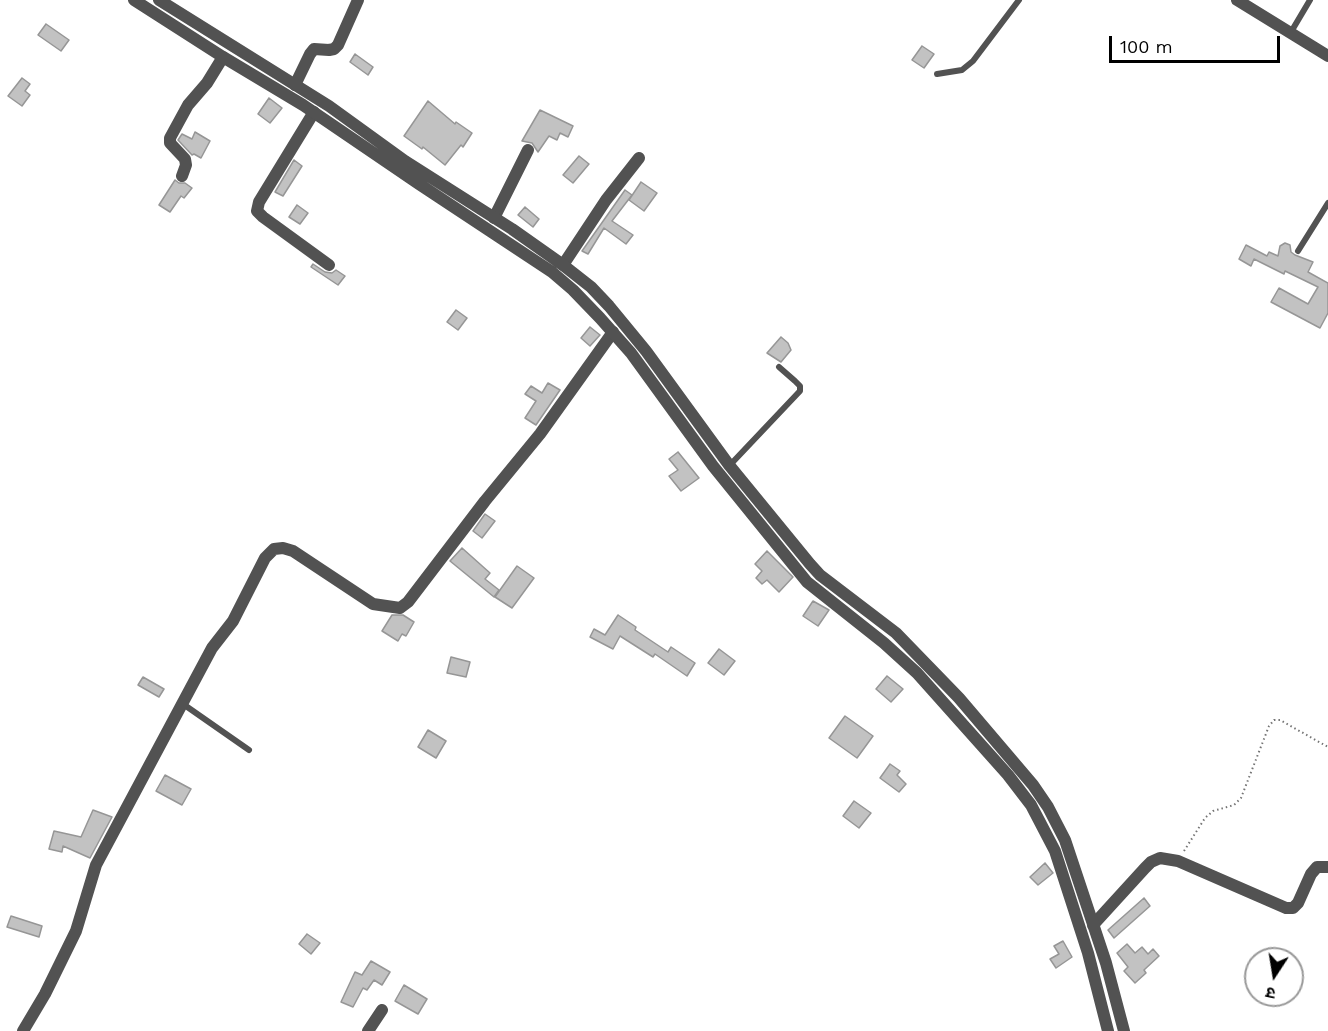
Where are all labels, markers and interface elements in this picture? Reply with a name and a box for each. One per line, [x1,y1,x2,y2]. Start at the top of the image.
scale bar [1112,24,1283,62]
text: 100 m [1120,36,1173,57]
north arrow [1244,947,1304,1007]
text: उ [1264,983,1277,1003]

